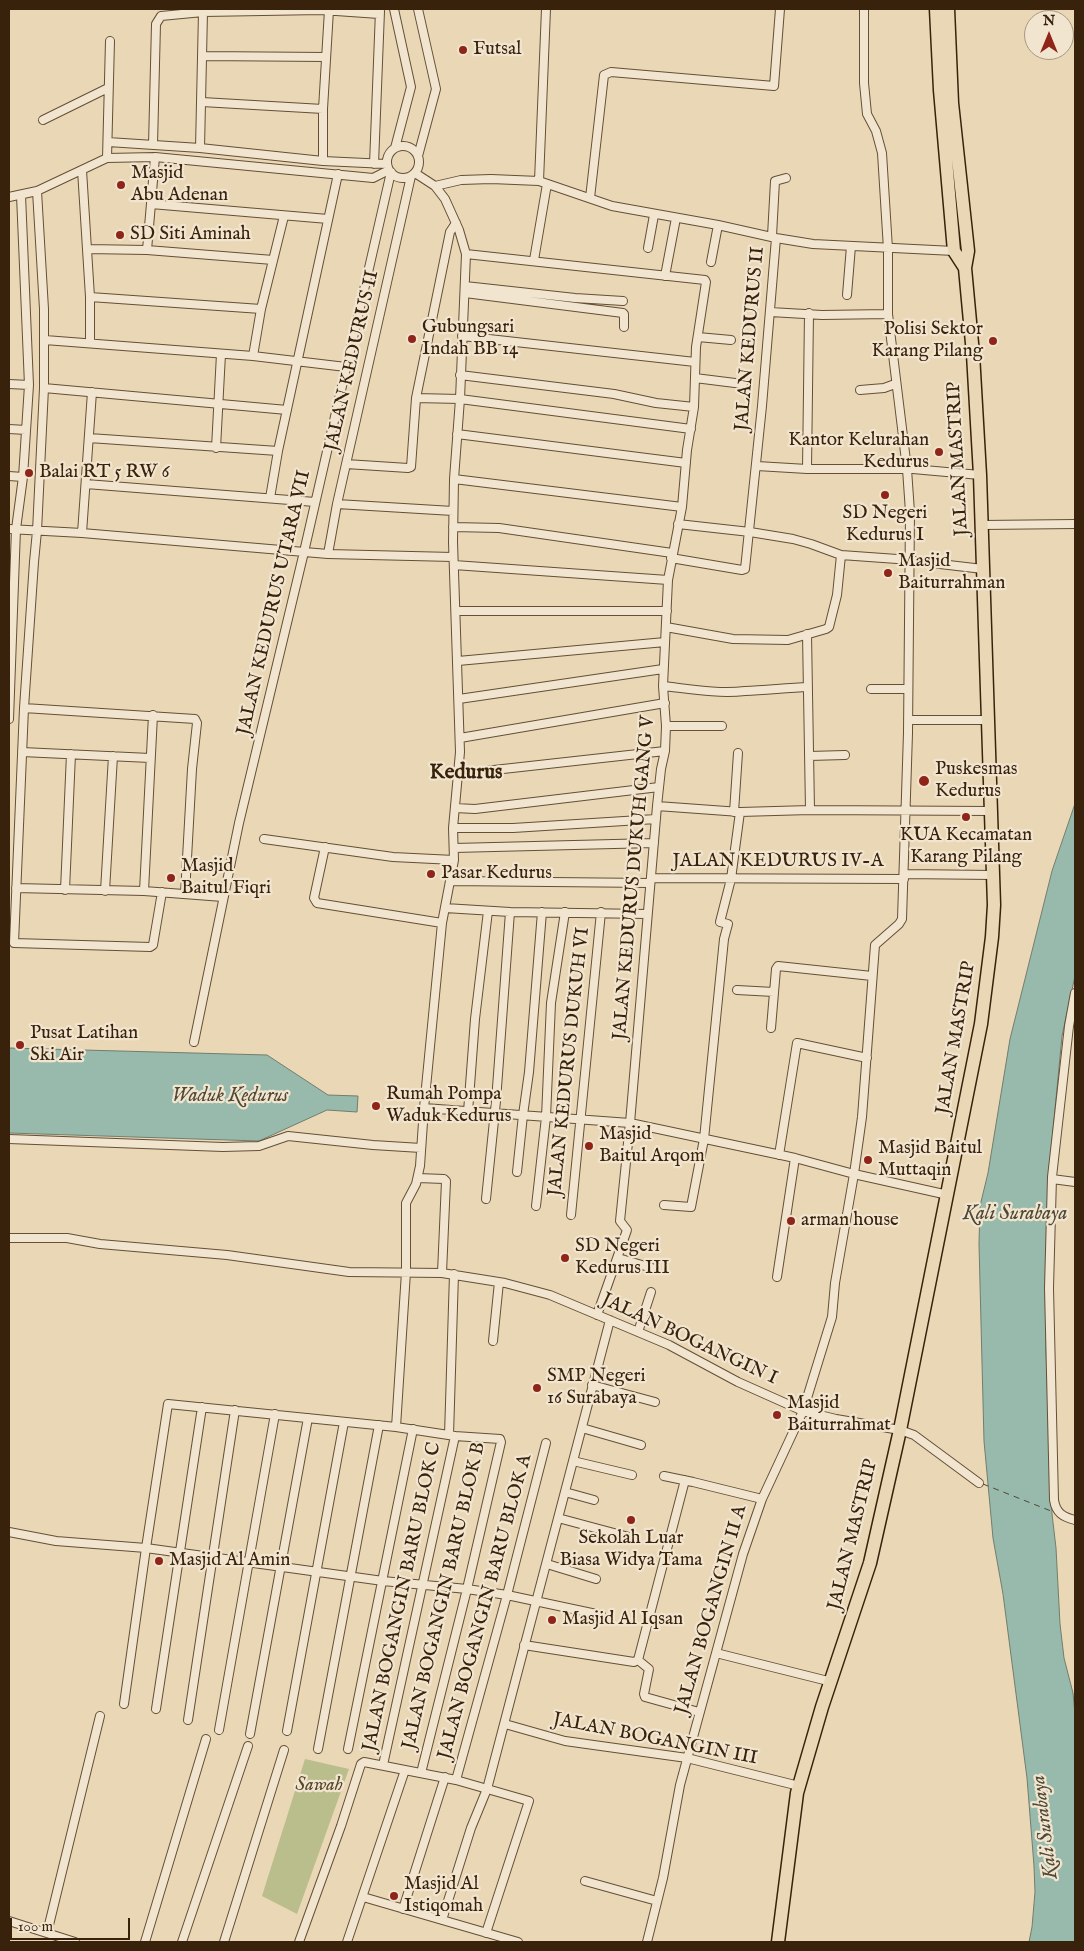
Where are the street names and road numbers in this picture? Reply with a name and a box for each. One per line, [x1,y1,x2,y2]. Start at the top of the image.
street label: JALAN KEDURUS II [732,246,770,432]
street label: JALAN KEDURUS II [321,268,385,454]
street label: JALAN MASTRIP [944,381,974,537]
street label: JALAN KEDURUS UTARA VII [233,468,317,738]
street label: JALAN KEDURUS DUKUH GANG V [609,715,661,1041]
street label: JALAN KEDURUS IV-A [673,851,883,873]
street label: JALAN KEDURUS DUKUH VI [545,926,595,1198]
street label: JALAN MASTRIP [932,960,982,1116]
street label: JALAN BOGANGIN I [597,1289,781,1391]
street label: JALAN BOGANGIN BARU BLOK C [359,1440,447,1754]
street label: JALAN BOGANGIN BARU BLOK B [398,1440,492,1752]
street label: JALAN BOGANGIN BARU BLOK A [434,1452,538,1762]
street label: JALAN MASTRIP [824,1457,884,1613]
street label: JALAN BOGANGIN II A [671,1503,753,1717]
street label: JALAN BOGANGIN III [551,1709,759,1771]

